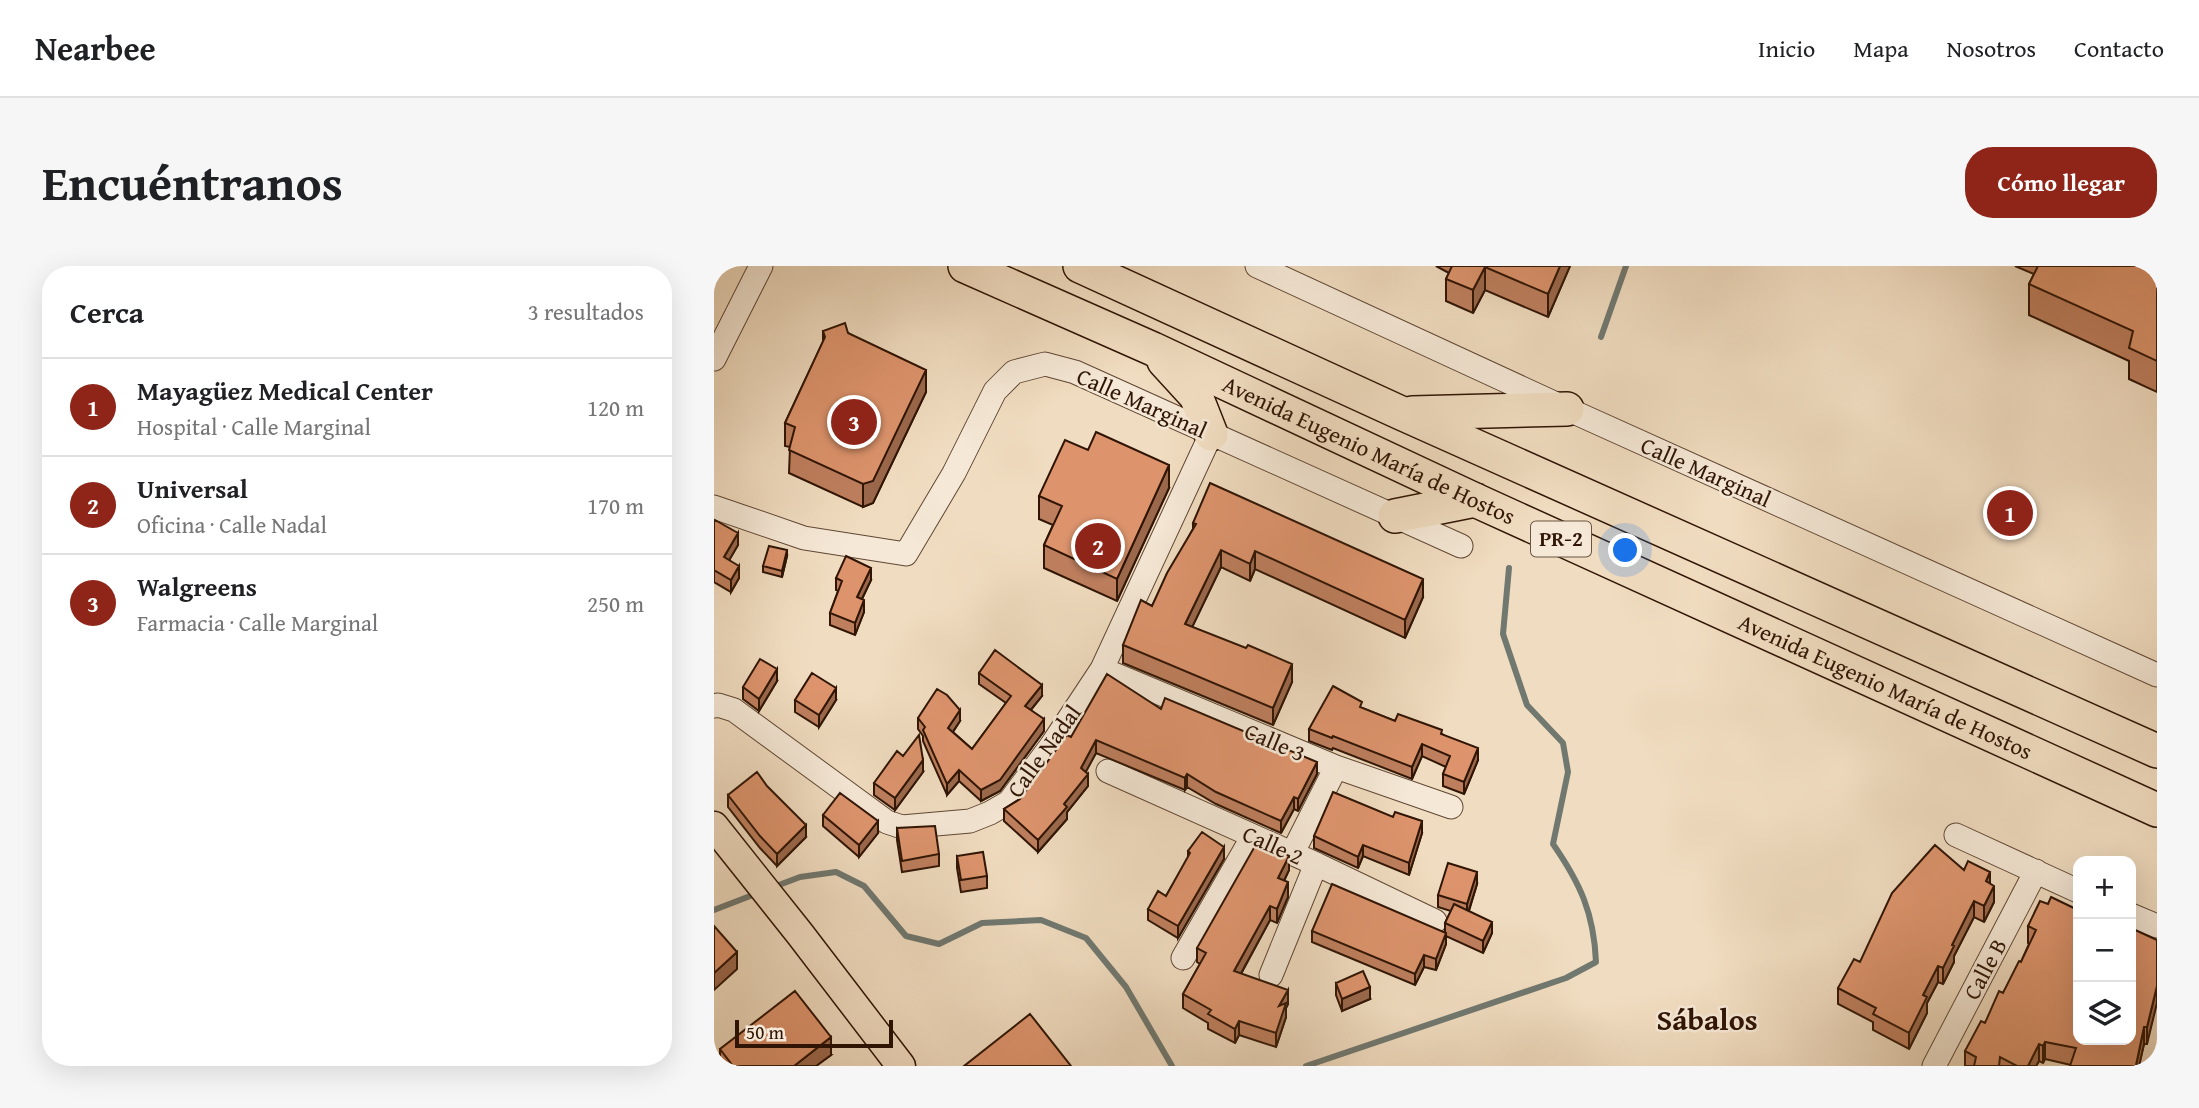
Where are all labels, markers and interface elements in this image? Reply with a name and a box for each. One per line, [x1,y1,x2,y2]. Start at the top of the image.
text: Nearbee [35,24,156,72]
text: Inicio [1758,31,1815,66]
text: Mapa [1853,31,1909,66]
text: Nosotros [1947,31,2036,66]
text: Contacto [2074,31,2164,66]
text: Encuéntranos [42,146,343,218]
button: Cómo llegar [1965,147,2157,218]
text: Cerca [70,290,144,334]
text: 3 resultados [528,295,644,328]
street label: Calle Marginal [1072,359,1213,446]
street label: Avenida Eugenio María de Hostos [1217,367,1521,532]
text: Mayagüez Medical Center [137,371,433,410]
text: 1 [87,391,99,424]
text: 120 m [587,391,644,424]
pin: 3 [831,396,877,448]
text: Hospital · Calle Marginal [137,410,371,443]
street label: Calle Marginal [1636,428,1777,515]
text: Universal [137,469,248,508]
pin: 1 [1987,487,2033,539]
text: 2 [87,489,99,522]
text: 170 m [587,489,644,522]
text: Oficina · Calle Nadal [137,508,327,541]
pin: 2 [1075,520,1121,572]
road number: PR-2 [1531,522,1591,556]
your location [1608,533,1642,567]
text: Walgreens [137,567,257,606]
text: 3 [87,587,99,620]
text: 250 m [587,587,644,620]
street label: Avenida Eugenio María de Hostos [1733,605,2038,767]
text: Farmacia · Calle Marginal [137,606,378,639]
street label: Calle Nadal [999,697,1089,804]
street label: Calle 3 [1240,714,1311,769]
street label: Calle 2 [1238,817,1309,872]
map controls [2073,856,2136,1045]
button: + [2073,856,2136,919]
button: − [2073,919,2136,982]
street label: Calle B [1955,932,2014,1005]
button: layers [2073,982,2136,1045]
district label: Sábalos [1656,997,1758,1041]
scale bar [735,1017,892,1049]
text: 50 m [746,1018,784,1046]

